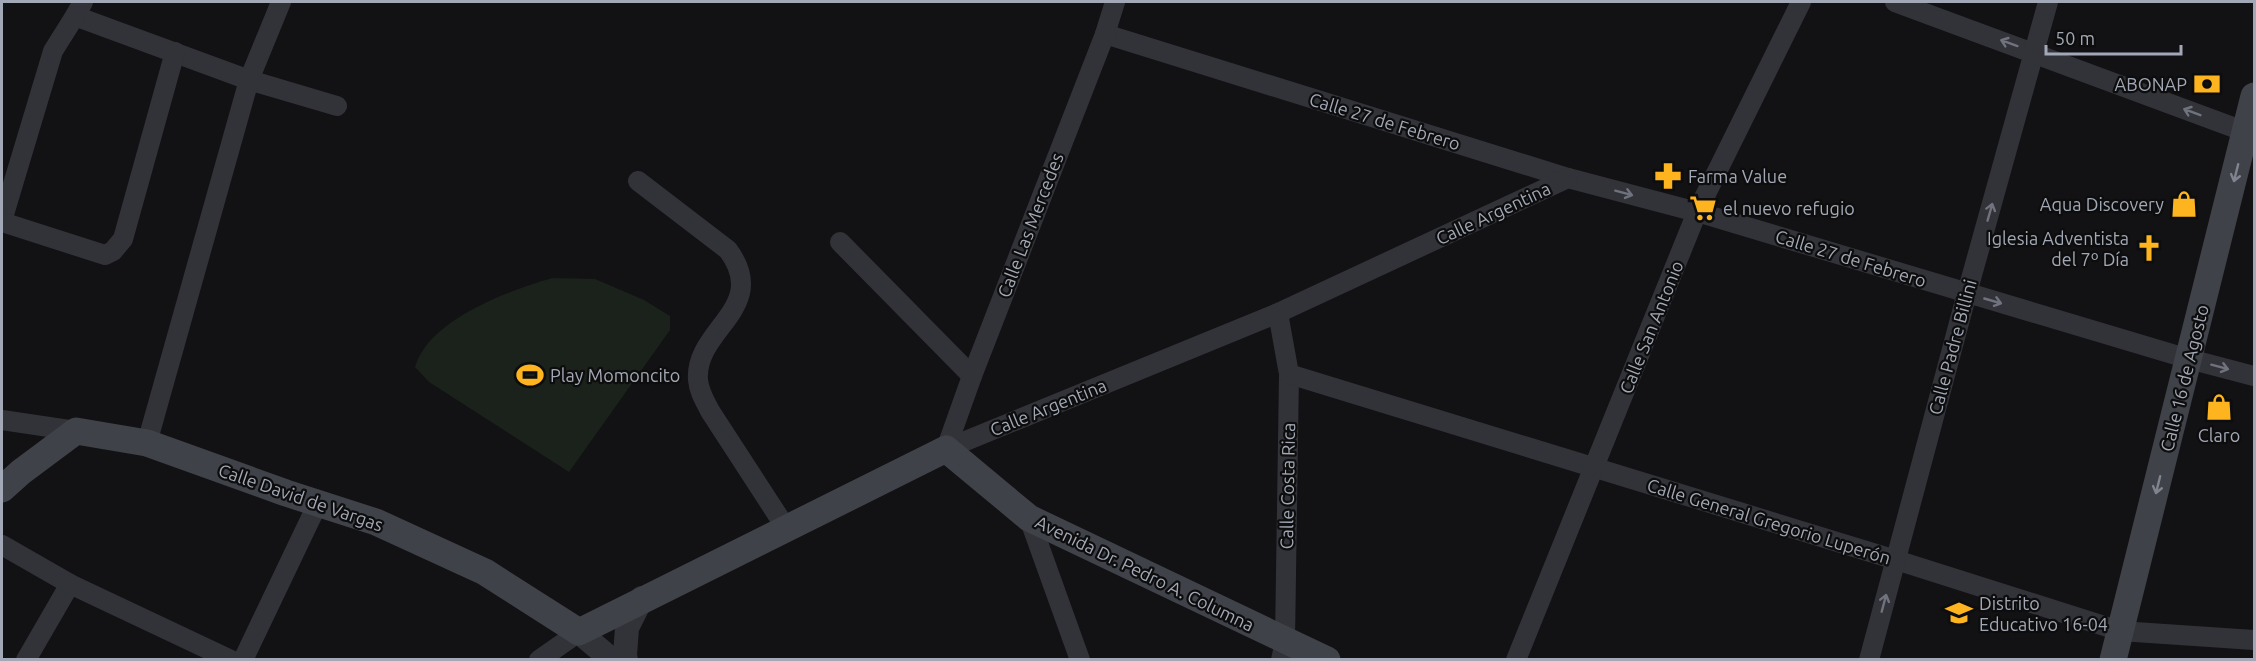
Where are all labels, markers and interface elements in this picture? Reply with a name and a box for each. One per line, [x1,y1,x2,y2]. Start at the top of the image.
scale bar [2046,18,2181,56]
text: 50 m [2055,28,2095,48]
one-way arrow [2000,36,2019,47]
bank icon: ABONAP [2192,69,2222,99]
place label: ABONAP [2115,74,2187,94]
street label: Calle 27 de Febrero [1307,89,1463,153]
one-way arrow [2183,105,2201,116]
street label: Calle Las Mercedes [993,150,1067,300]
pharmacy icon: Farma Value [1653,161,1683,191]
one-way arrow [2229,164,2241,183]
place label: Farma Value [1688,166,1787,186]
street label: Calle Argentina [1433,178,1553,248]
one-way arrow [1614,187,1633,199]
shop icon: Aqua Discovery [2169,189,2199,219]
supermarket icon: el nuevo refugio [1688,193,1718,223]
place label: Aqua Discovery [2040,194,2164,214]
place label: el nuevo refugio [1723,198,1855,218]
one-way arrow [1985,203,1996,222]
street label: Calle 27 de Febrero [1773,226,1929,290]
place label: Iglesia Adventista del 7º Día [1987,228,2129,269]
church icon: Iglesia Adventista del 7º Día [2134,233,2164,263]
street label: Calle San Antonio [1615,258,1687,396]
street label: Calle Padre Billini [1924,277,1980,417]
one-way arrow [1983,296,2002,307]
street label: Calle 16 de Agosto [2156,302,2212,454]
sports icon: Play Momoncito [515,360,545,390]
one-way arrow [2211,361,2230,373]
place label: Play Momoncito [550,365,680,385]
street label: Calle Argentina [987,375,1109,439]
shop icon: Claro [2204,392,2234,422]
street label: Calle Costa Rica [1276,422,1298,550]
place label: Claro [2198,425,2240,445]
street label: Calle David de Vargas [216,459,386,535]
street label: Calle General Gregorio Luperón [1645,474,1893,568]
one-way arrow [2151,475,2163,494]
street label: Avenida Dr. Pedro A. Columna [1032,511,1258,635]
place label: Distrito Educativo 16-04 [1979,593,2108,634]
one-way arrow [1879,594,1891,613]
school or university icon: Distrito Educativo 16-04 [1944,598,1974,628]

